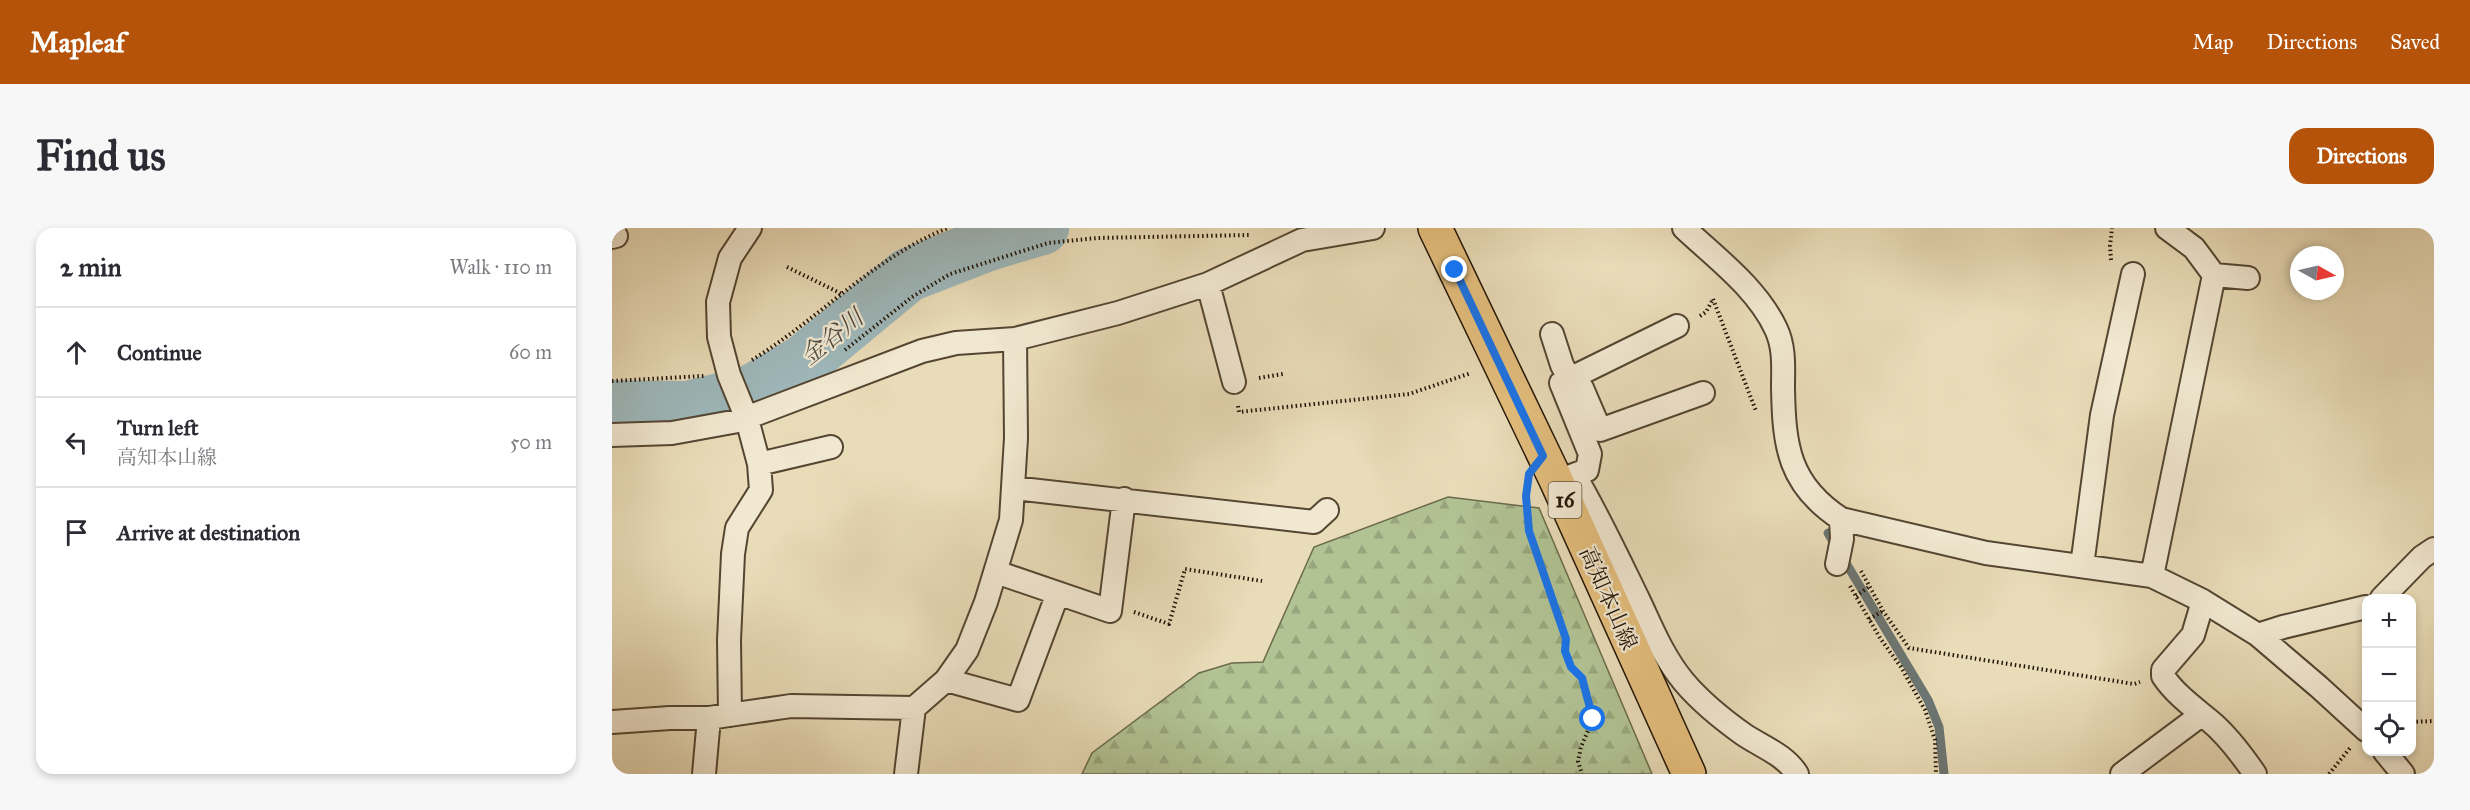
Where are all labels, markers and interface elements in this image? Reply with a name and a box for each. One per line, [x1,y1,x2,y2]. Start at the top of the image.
text: Mapleaf [30,25,125,60]
text: Map [2193,29,2234,55]
text: Directions [2267,29,2357,55]
text: Saved [2390,29,2440,55]
button: Directions [2289,128,2434,184]
text: Find us [36,130,166,182]
north arrow [2290,246,2344,300]
text: 2 min [60,251,121,283]
text: Walk · 110 m [449,255,552,279]
route end [1441,256,1467,282]
water label: 金谷川 [795,301,872,371]
icon: ahead [60,336,93,369]
text: Continue [117,339,202,366]
text: 60 m [509,340,552,364]
text: Turn left [117,414,199,441]
icon: left [60,426,93,459]
text: 50 m [510,430,552,454]
text: 高知本山線 [117,445,217,469]
road number: 16 [1548,482,1582,518]
icon: arrive [60,516,93,549]
text: Arrive at destination [117,519,300,546]
street label: 高知本山線 [1574,542,1643,654]
map controls [2362,594,2416,756]
button: + [2362,594,2416,648]
button: − [2362,648,2416,702]
button: locate [2362,702,2416,756]
route start [1579,705,1605,731]

